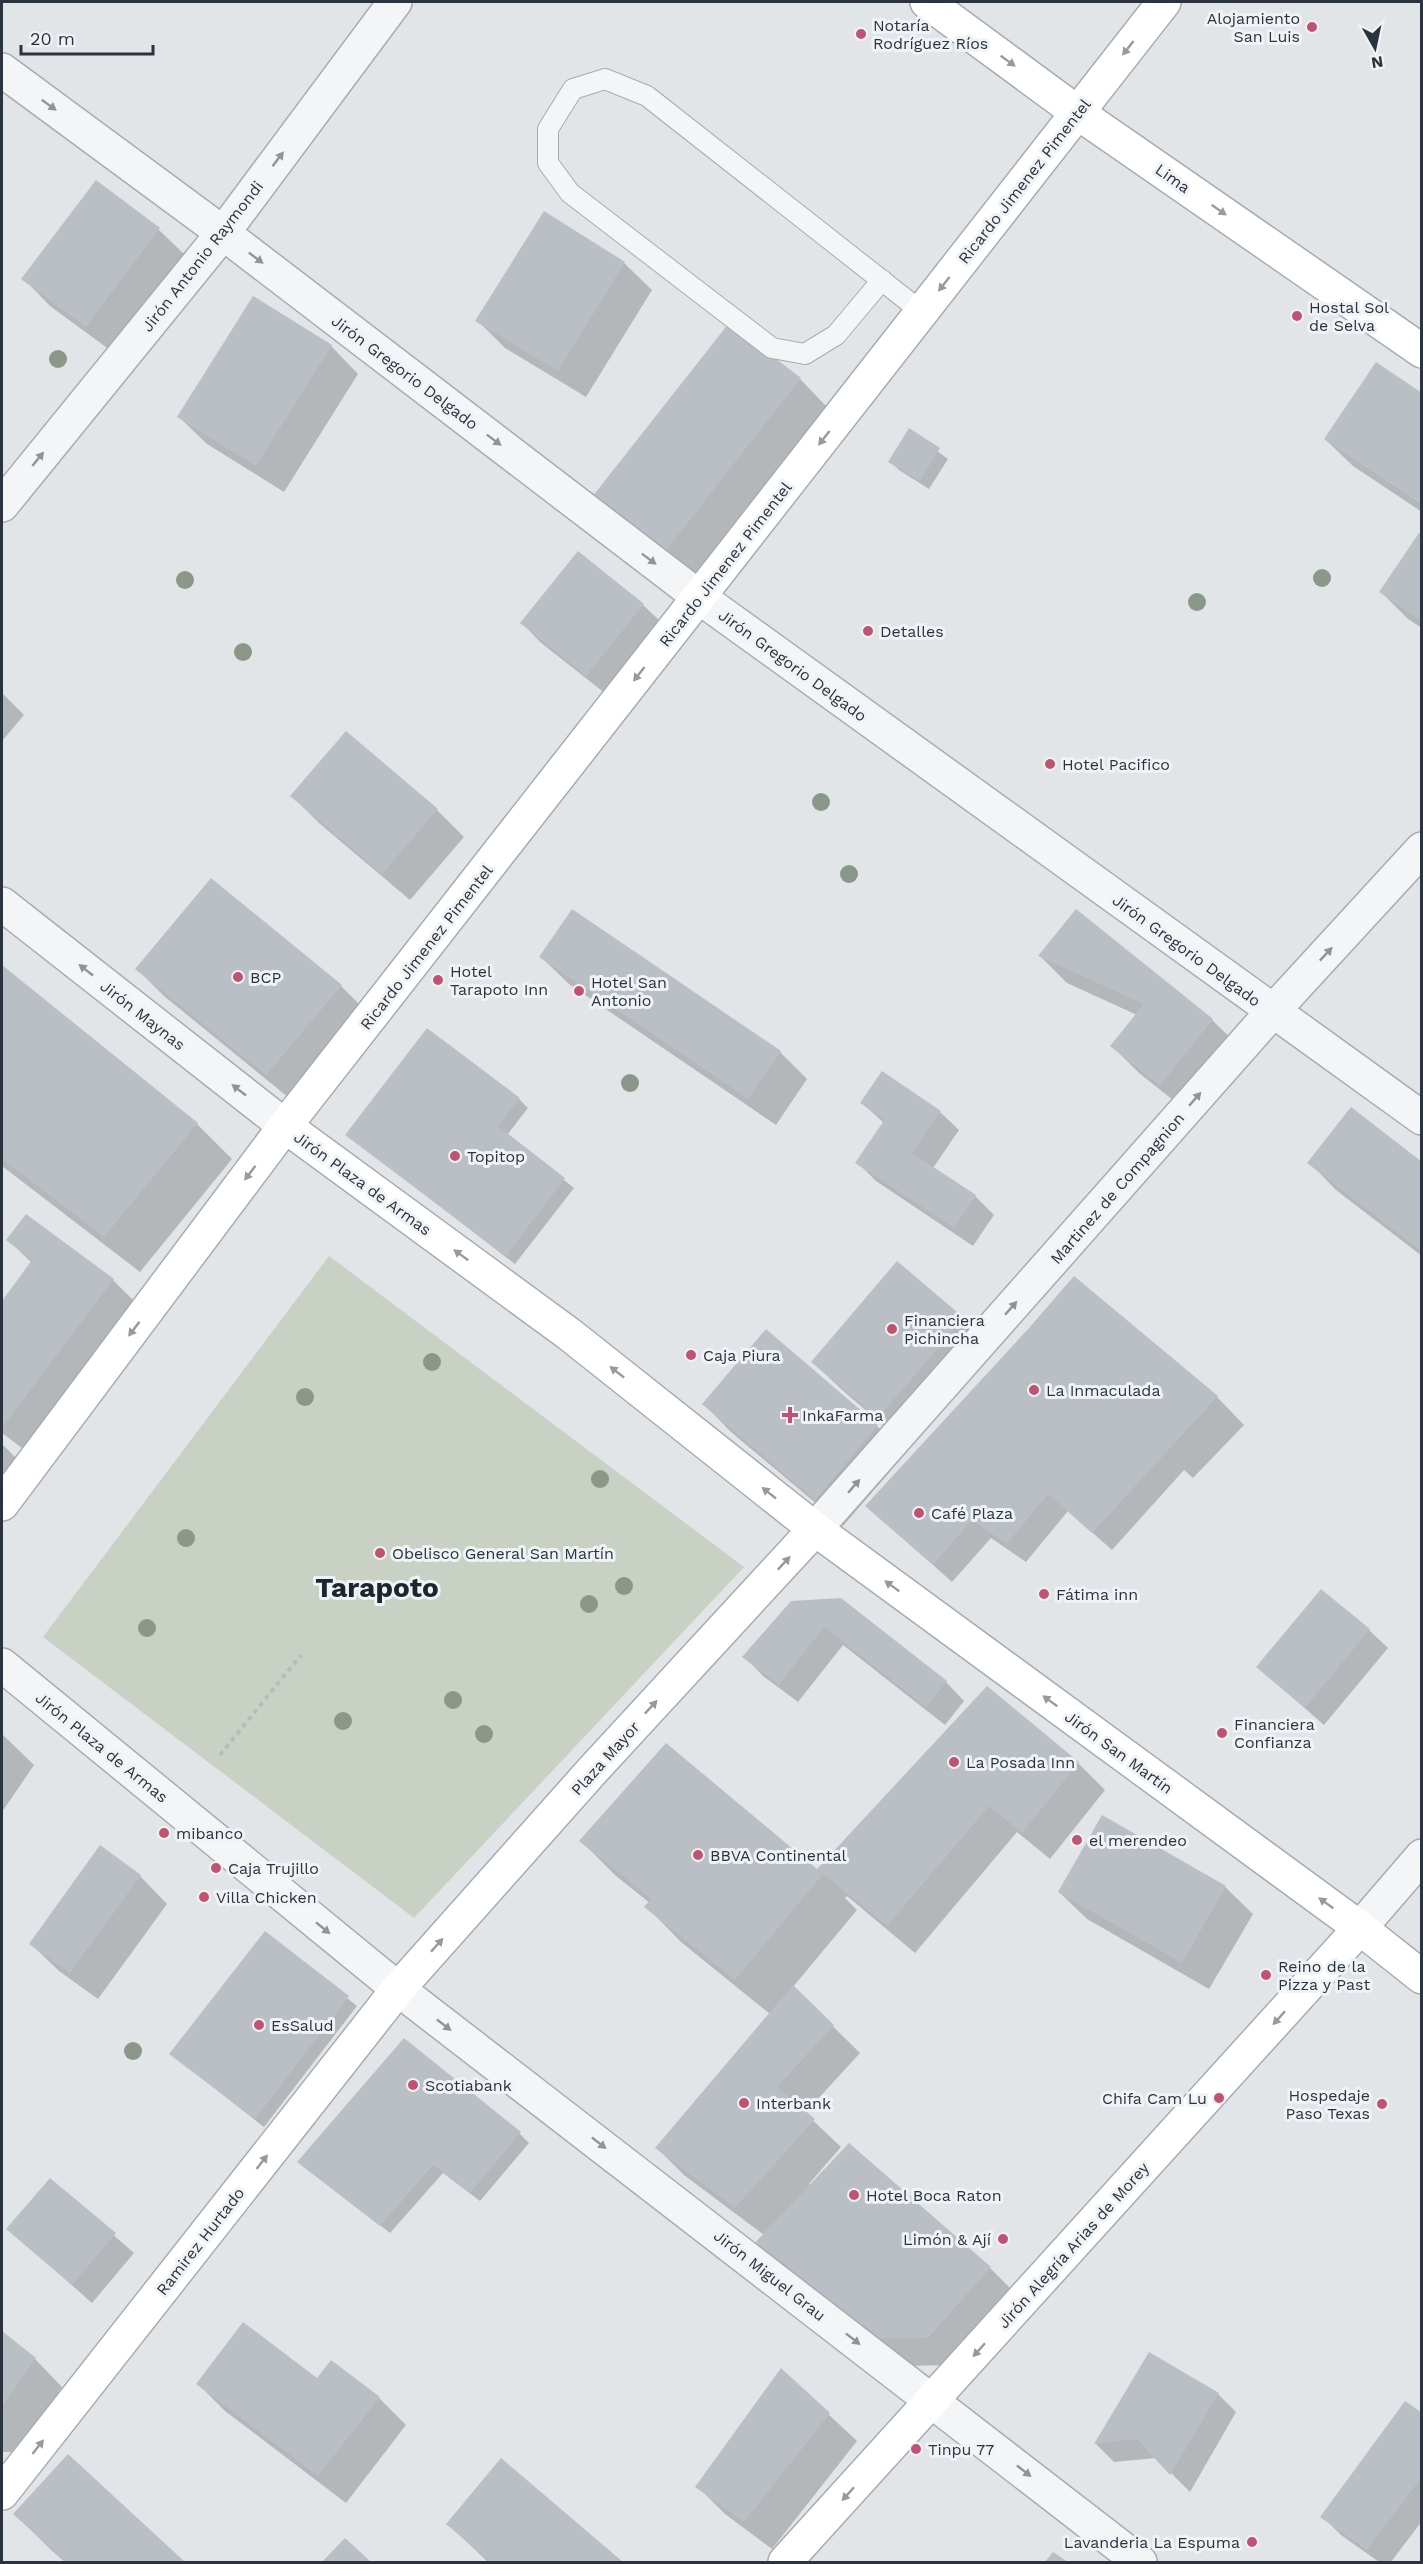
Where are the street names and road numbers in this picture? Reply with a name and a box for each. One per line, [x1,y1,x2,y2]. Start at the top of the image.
street label: Ricardo Jimenez Pimentel [954,95,1095,267]
street label: Lima [1152,160,1194,197]
street label: Jirón Antonio Raymondi [138,177,267,336]
street label: Jirón Gregorio Delgado [328,311,482,434]
street label: Ricardo Jimenez Pimentel [655,478,796,650]
street label: Jirón Gregorio Delgado [715,605,870,726]
street label: Ricardo Jimenez Pimentel [356,861,497,1033]
street label: Jirón Gregorio Delgado [1109,890,1264,1011]
street label: Jirón Maynas [97,976,189,1054]
street label: Martinez de Compagnion [1046,1109,1188,1268]
street label: Jirón Plaza de Armas [290,1127,435,1240]
street label: Jirón Plaza de Armas [32,1688,172,1807]
street label: Jirón San Martín [1061,1707,1176,1798]
street label: Plaza Mayor [567,1717,644,1799]
street label: Jirón Alegría Arias de Morey [994,2158,1153,2332]
street label: Ramirez Hurtado [152,2184,248,2299]
street label: Jirón Miguel Grau [710,2226,829,2325]

